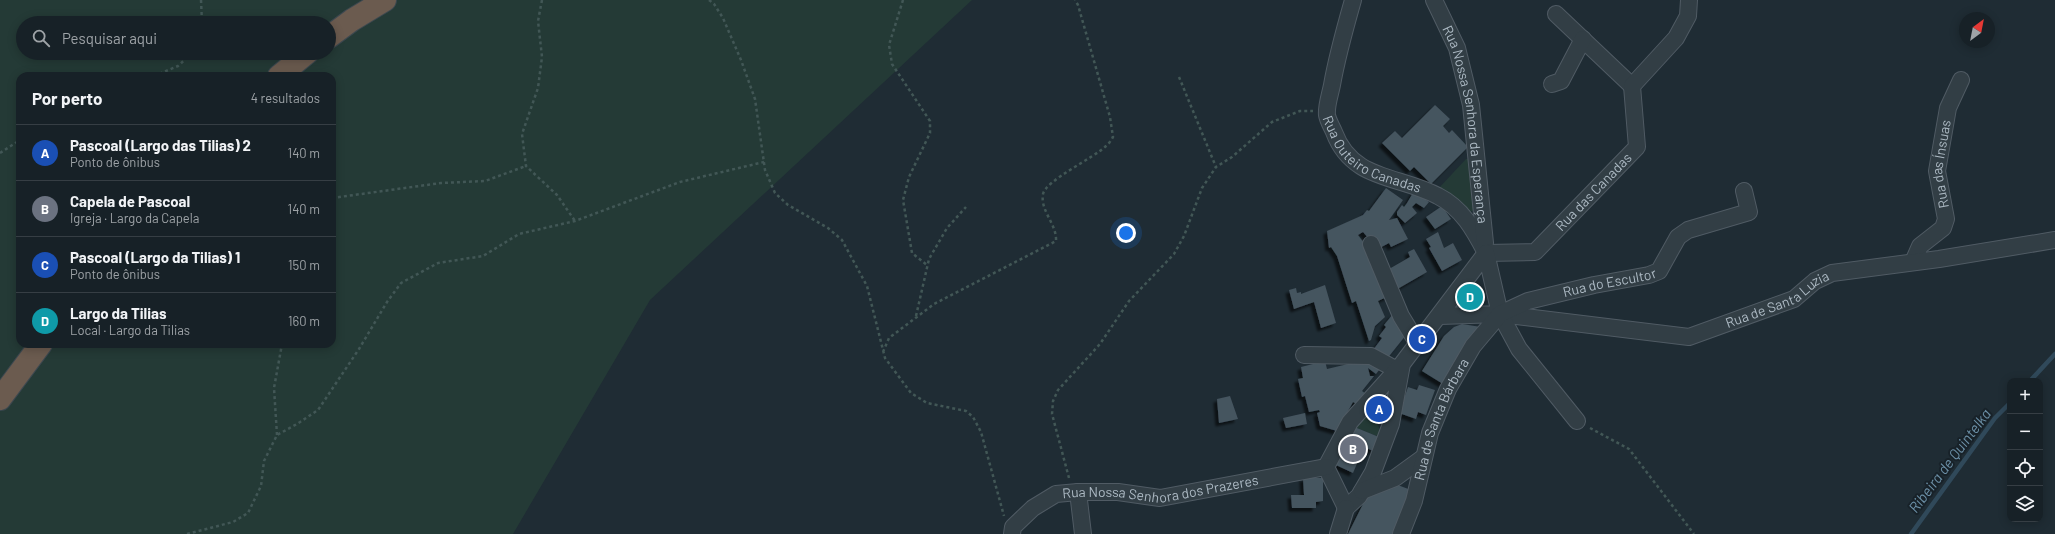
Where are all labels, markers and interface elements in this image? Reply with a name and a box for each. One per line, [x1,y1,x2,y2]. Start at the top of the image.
north arrow [1959,12,1995,48]
search box [16,16,336,60]
street label: Rua Nossa Senhora da Esperança [1439,22,1492,224]
icon: search [30,27,52,49]
text: Pesquisar aqui [62,29,157,47]
text: Por perto [32,88,102,108]
text: 4 resultados [251,90,320,106]
street label: Rua Outeiro Canadas [1319,113,1424,196]
street label: Rua das Ínsuas [1928,118,1954,210]
text: Pascoal (Largo das Tilias) 2 [70,136,251,154]
text: A [41,145,49,161]
text: 140 m [288,145,320,161]
street label: Rua das Canadas [1551,149,1635,234]
text: Ponto de ônibus [70,154,160,170]
text: Capela de Pascoal [70,192,190,210]
text: B [41,201,49,217]
text: 140 m [288,201,320,217]
text: Igreja · Largo da Capela [70,210,199,226]
your location [1116,223,1136,243]
text: Pascoal (Largo da Tilias) 1 [70,248,240,266]
text: C [41,257,49,273]
text: 150 m [288,257,320,273]
street label: Rua do Escultor [1561,264,1659,300]
text: Ponto de ônibus [70,266,160,282]
street label: Rua de Santa Luzia [1723,267,1831,331]
pin: D [1457,282,1483,312]
text: Largo da Tilias [70,304,166,322]
text: D [41,313,49,329]
text: 160 m [288,313,320,329]
text: Local · Largo da Tilias [70,322,190,338]
pin: C [1409,324,1435,354]
street label: Rua de Santa Bárbara [1410,355,1472,482]
map controls [2007,378,2043,522]
button: + [2007,378,2043,414]
pin: A [1366,394,1392,424]
water label: Ribeira de Quintelka [1904,405,1994,516]
button: − [2007,414,2043,450]
pin: B [1340,434,1366,464]
button: locate [2007,450,2043,486]
street label: Rua Nossa Senhora dos Prazeres [1062,471,1260,506]
button: layers [2007,486,2043,522]

